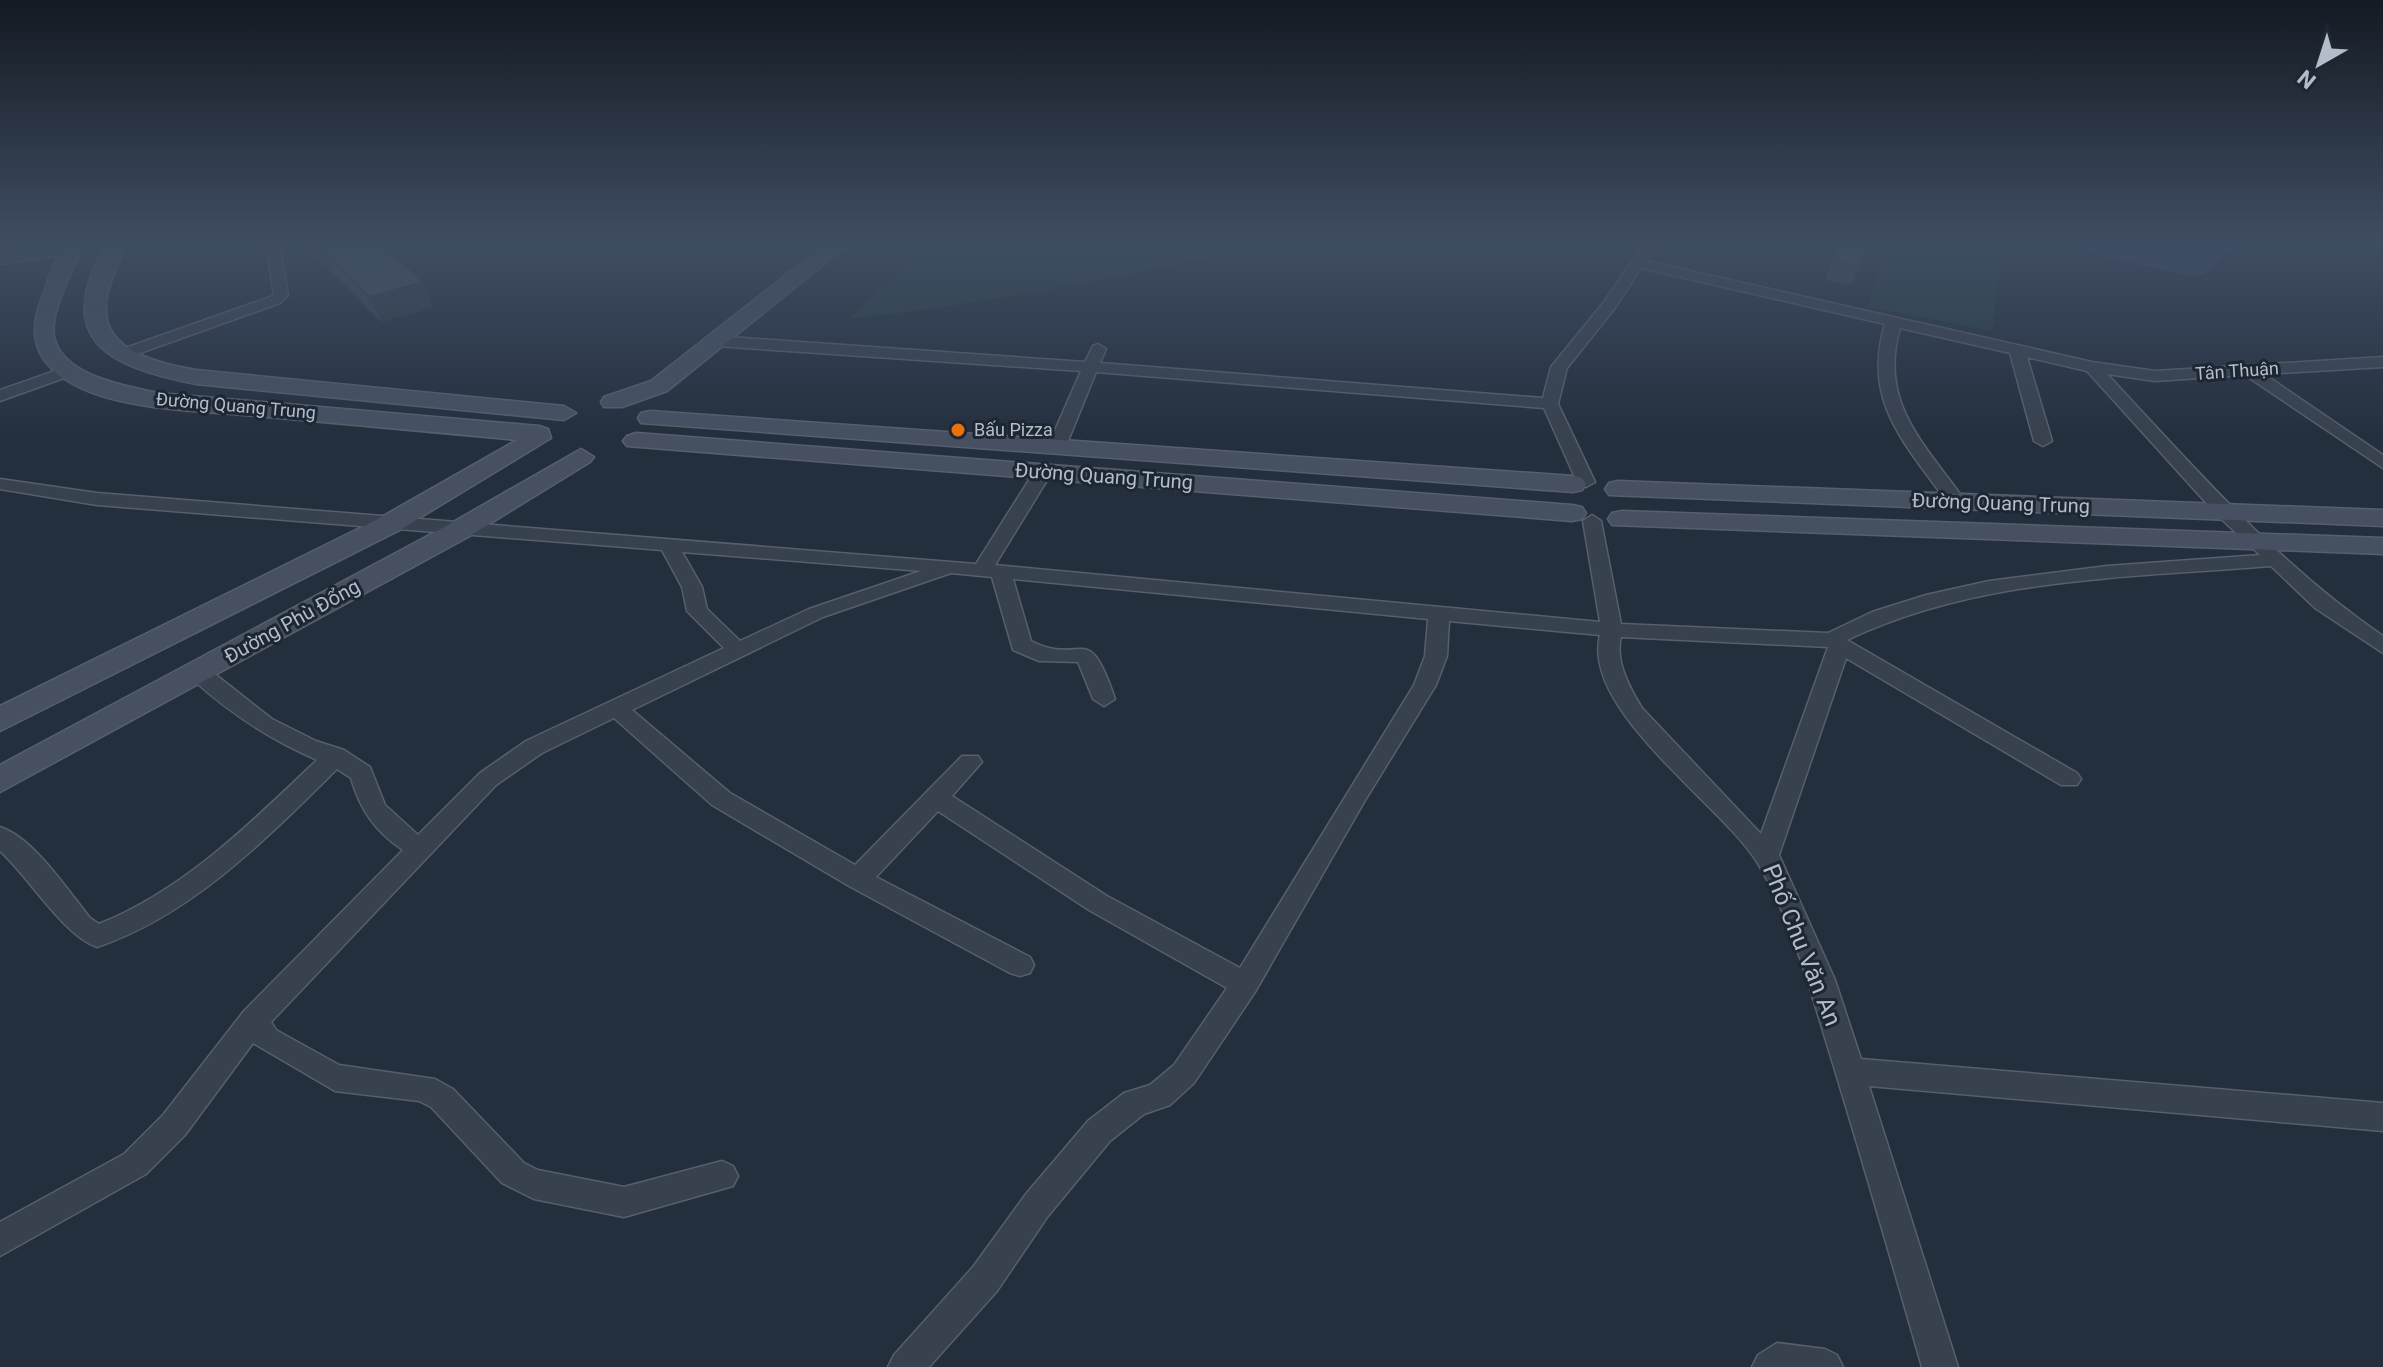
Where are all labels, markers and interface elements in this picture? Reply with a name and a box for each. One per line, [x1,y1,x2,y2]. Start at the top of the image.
north arrow [2279,24,2359,104]
text: N [2293,65,2321,94]
street label: Tân Thuận [2194,357,2280,384]
street label: Đường Quang Trung [155,388,317,423]
place label: Bấu Pizza [974,419,1053,440]
marker: Bấu Pizza [949,421,967,439]
street label: Đường Quang Trung [1014,458,1194,494]
street label: Đường Quang Trung [1912,488,2090,518]
street label: Đường Phù Đổng [220,574,364,668]
street label: Phố Chu Văn An [1757,860,1847,1030]

